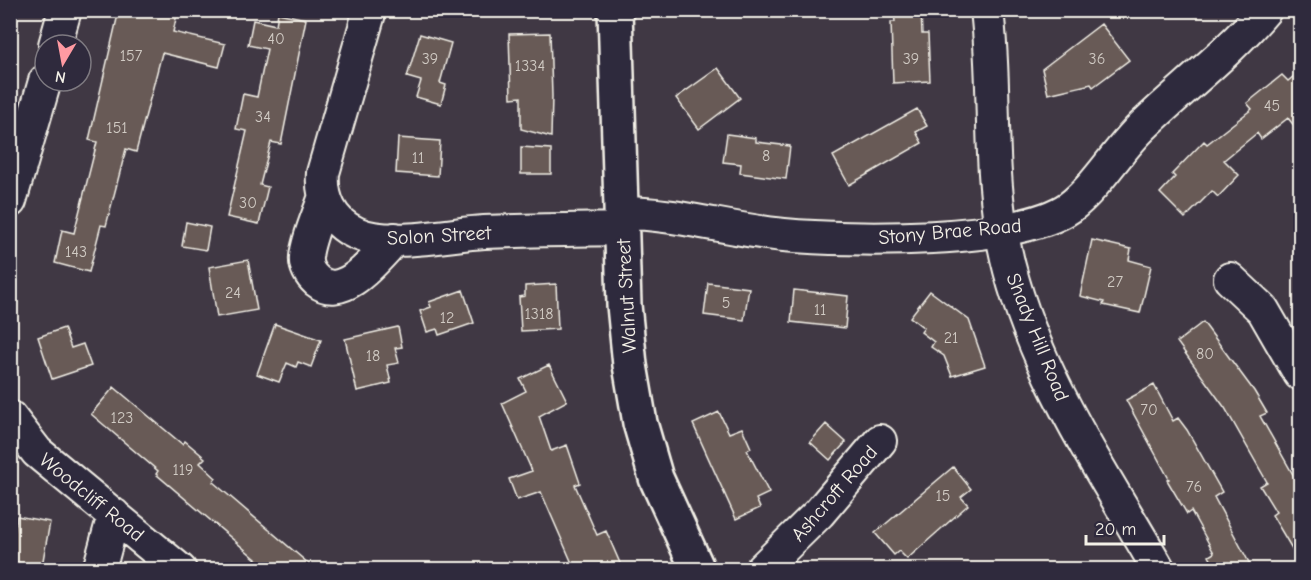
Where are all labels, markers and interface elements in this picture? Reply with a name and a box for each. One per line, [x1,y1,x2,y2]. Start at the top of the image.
house number: 40 [267,30,285,48]
north arrow [33,33,93,93]
house number: 157 [120,47,143,65]
house number: 39 [422,50,438,68]
house number: 39 [903,50,919,68]
house number: 36 [1089,50,1105,68]
house number: 1334 [515,57,545,75]
text: N [54,67,67,87]
house number: 45 [1264,97,1280,115]
house number: 34 [255,108,271,126]
house number: 151 [106,119,128,137]
house number: 8 [762,147,770,165]
house number: 11 [412,149,424,167]
house number: 30 [239,194,257,212]
street label: Stony Brae Road [878,214,1023,249]
street label: Solon Street [386,221,493,250]
street label: Walnut Street [612,237,641,354]
house number: 143 [65,243,87,261]
street label: Shady Hill Road [1001,270,1074,405]
house number: 27 [1107,273,1123,291]
house number: 24 [225,284,241,302]
house number: 5 [722,294,730,312]
house number: 11 [814,301,826,319]
house number: 1318 [524,305,554,323]
house number: 12 [440,309,454,327]
house number: 21 [944,329,958,347]
house number: 80 [1196,345,1214,363]
house number: 18 [366,347,380,365]
house number: 70 [1140,401,1158,419]
house number: 123 [111,409,133,427]
street label: Ashcroft Road [786,441,882,546]
street label: Woodcliff Road [35,448,149,547]
house number: 119 [172,461,194,479]
house number: 76 [1186,478,1202,496]
house number: 15 [935,487,951,505]
scale bar [1086,508,1164,546]
text: 20 m [1095,519,1136,540]

